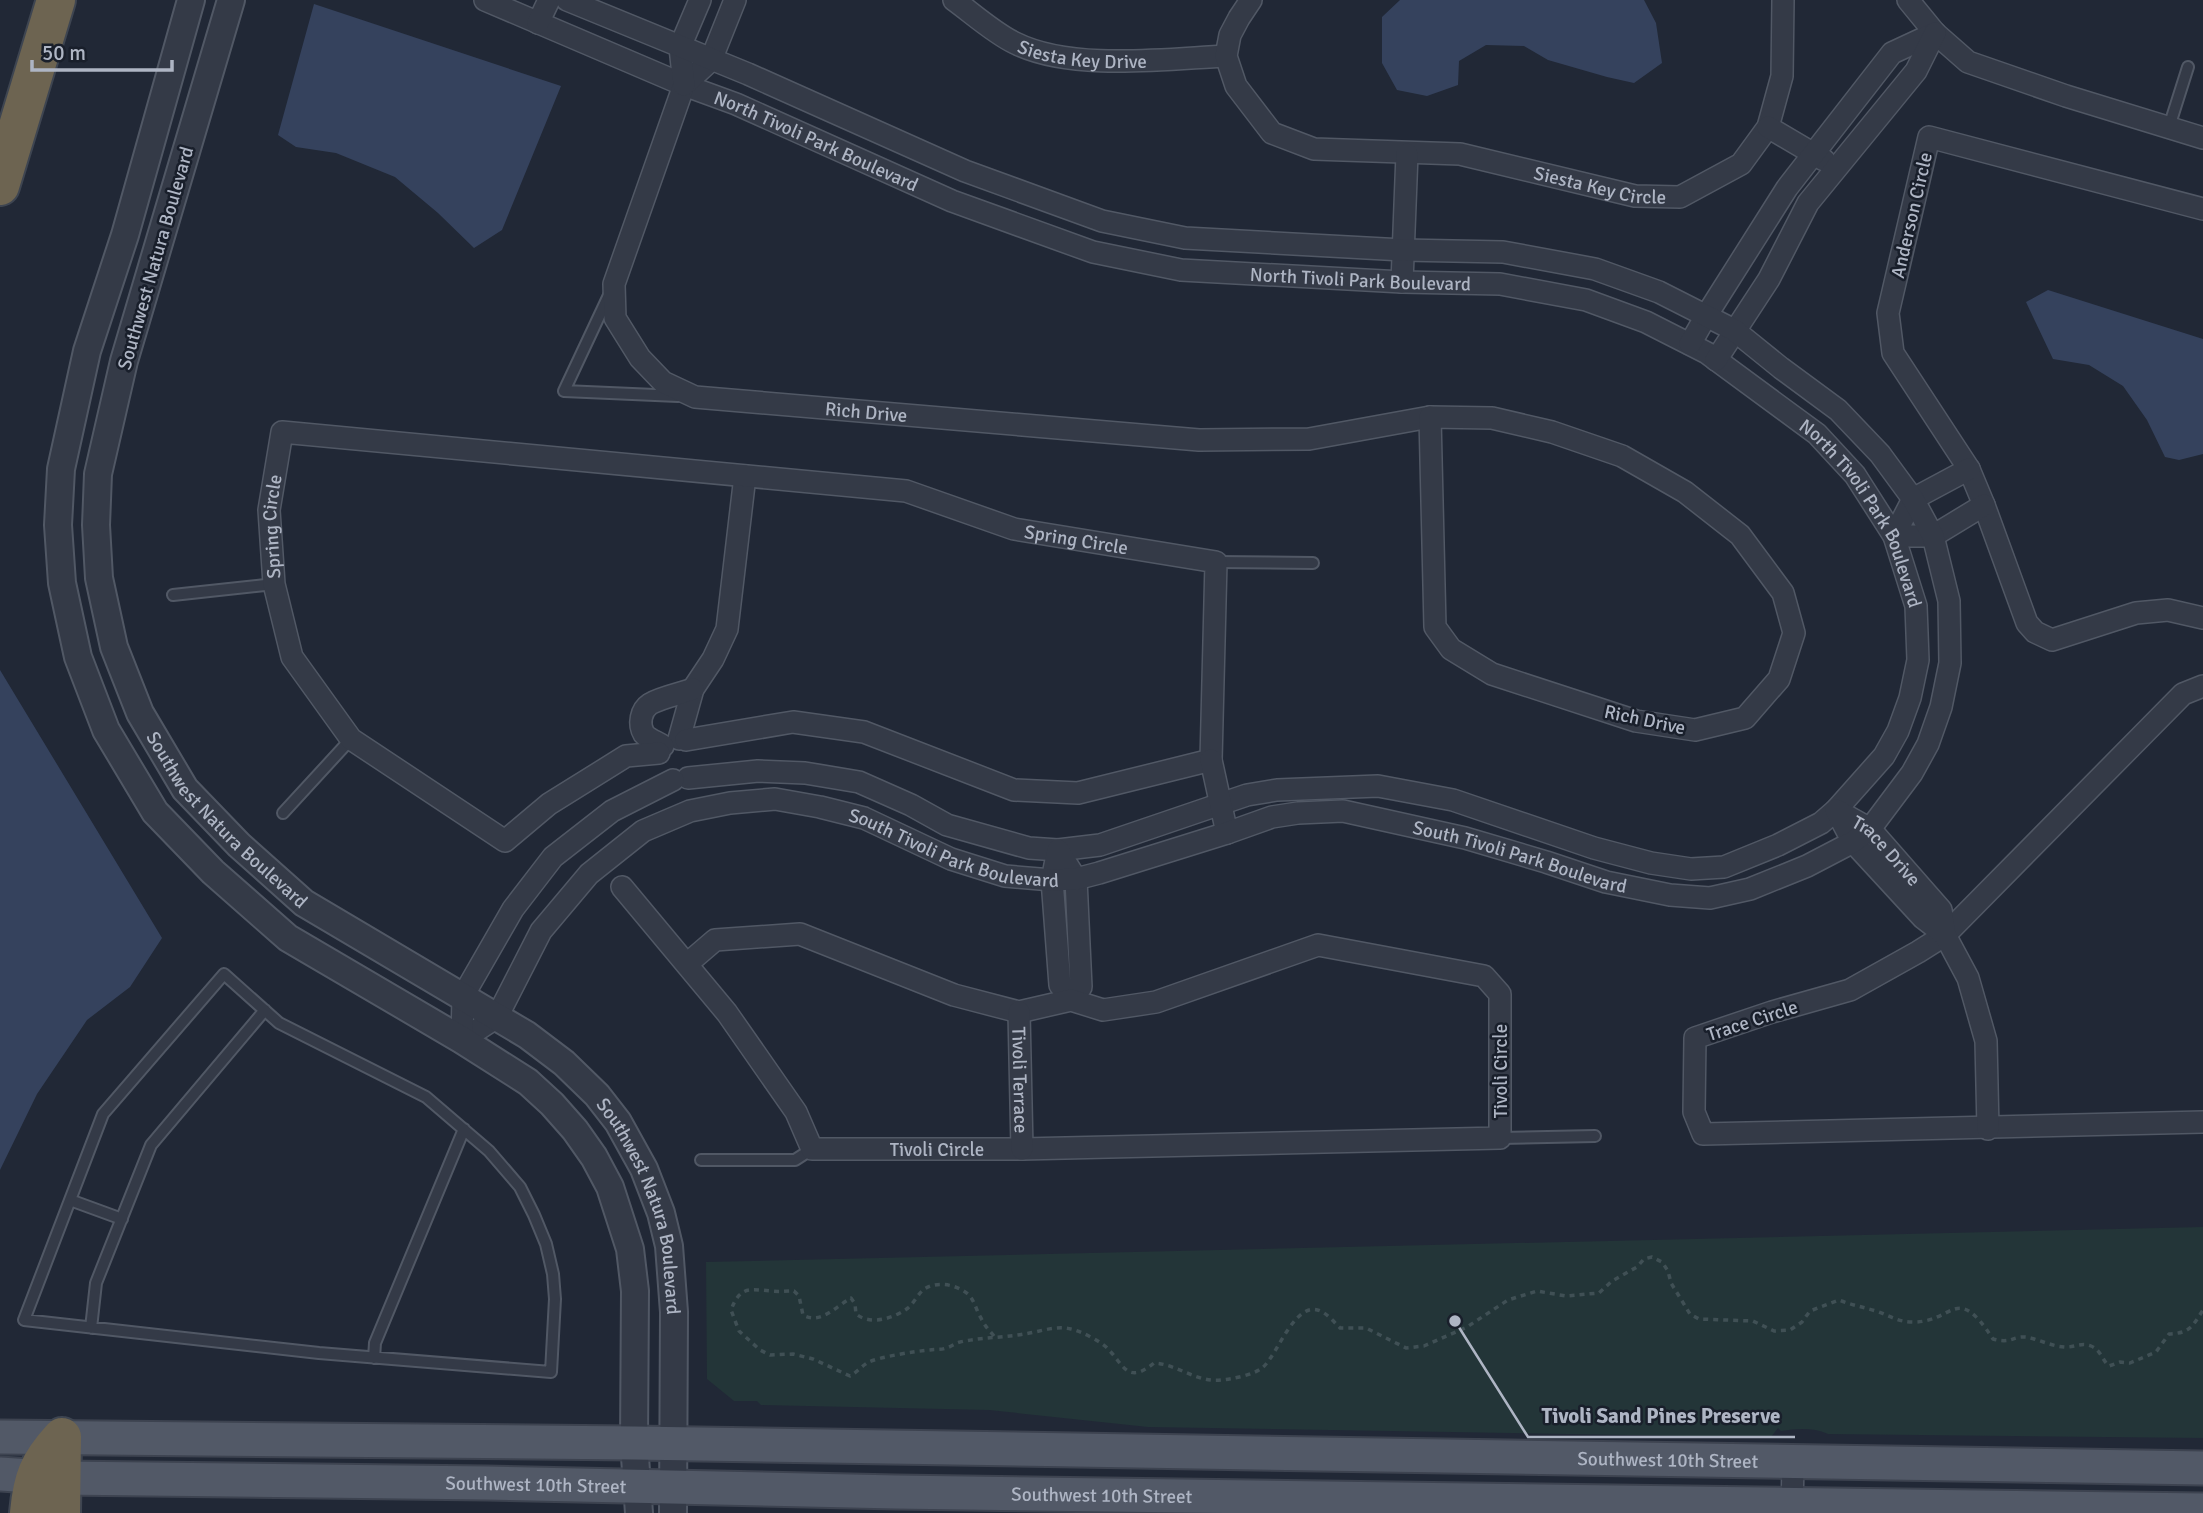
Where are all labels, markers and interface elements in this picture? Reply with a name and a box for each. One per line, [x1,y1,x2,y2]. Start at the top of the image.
scale bar [32,28,172,72]
street label: Siesta Key Drive [1014,35,1147,74]
text: 50 m [42,40,86,66]
street label: North Tivoli Park Boulevard [711,86,922,197]
street label: Southwest Natura Boulevard [113,144,199,373]
street label: Anderson Circle [1886,150,1938,280]
street label: Siesta Key Circle [1531,161,1666,210]
street label: North Tivoli Park Boulevard [1249,263,1471,296]
street label: Rich Drive [824,397,908,428]
street label: North Tivoli Park Boulevard [1794,414,1927,611]
street label: Spring Circle [258,473,288,579]
street label: Spring Circle [1023,520,1130,560]
street label: Rich Drive [1602,700,1688,740]
street label: Southwest Natura Boulevard [141,727,312,914]
street label: South Tivoli Park Boulevard [846,804,1059,893]
street label: Trace Drive [1848,810,1926,891]
street label: South Tivoli Park Boulevard [1410,816,1629,899]
street label: Trace Circle [1704,995,1801,1047]
street label: Tivoli Circle [1489,1024,1513,1118]
street label: Tivoli Terrace [1006,1026,1033,1134]
street label: Southwest Natura Boulevard [591,1093,685,1316]
street label: Tivoli Circle [890,1138,984,1162]
callout: Tivoli Sand Pines Preserve [1528,1395,1795,1437]
text: Tivoli Sand Pines Preserve [1542,1403,1780,1429]
street label: Southwest 10th Street [1577,1447,1759,1474]
street label: Southwest 10th Street [445,1472,627,1499]
street label: Southwest 10th Street [1011,1483,1193,1509]

